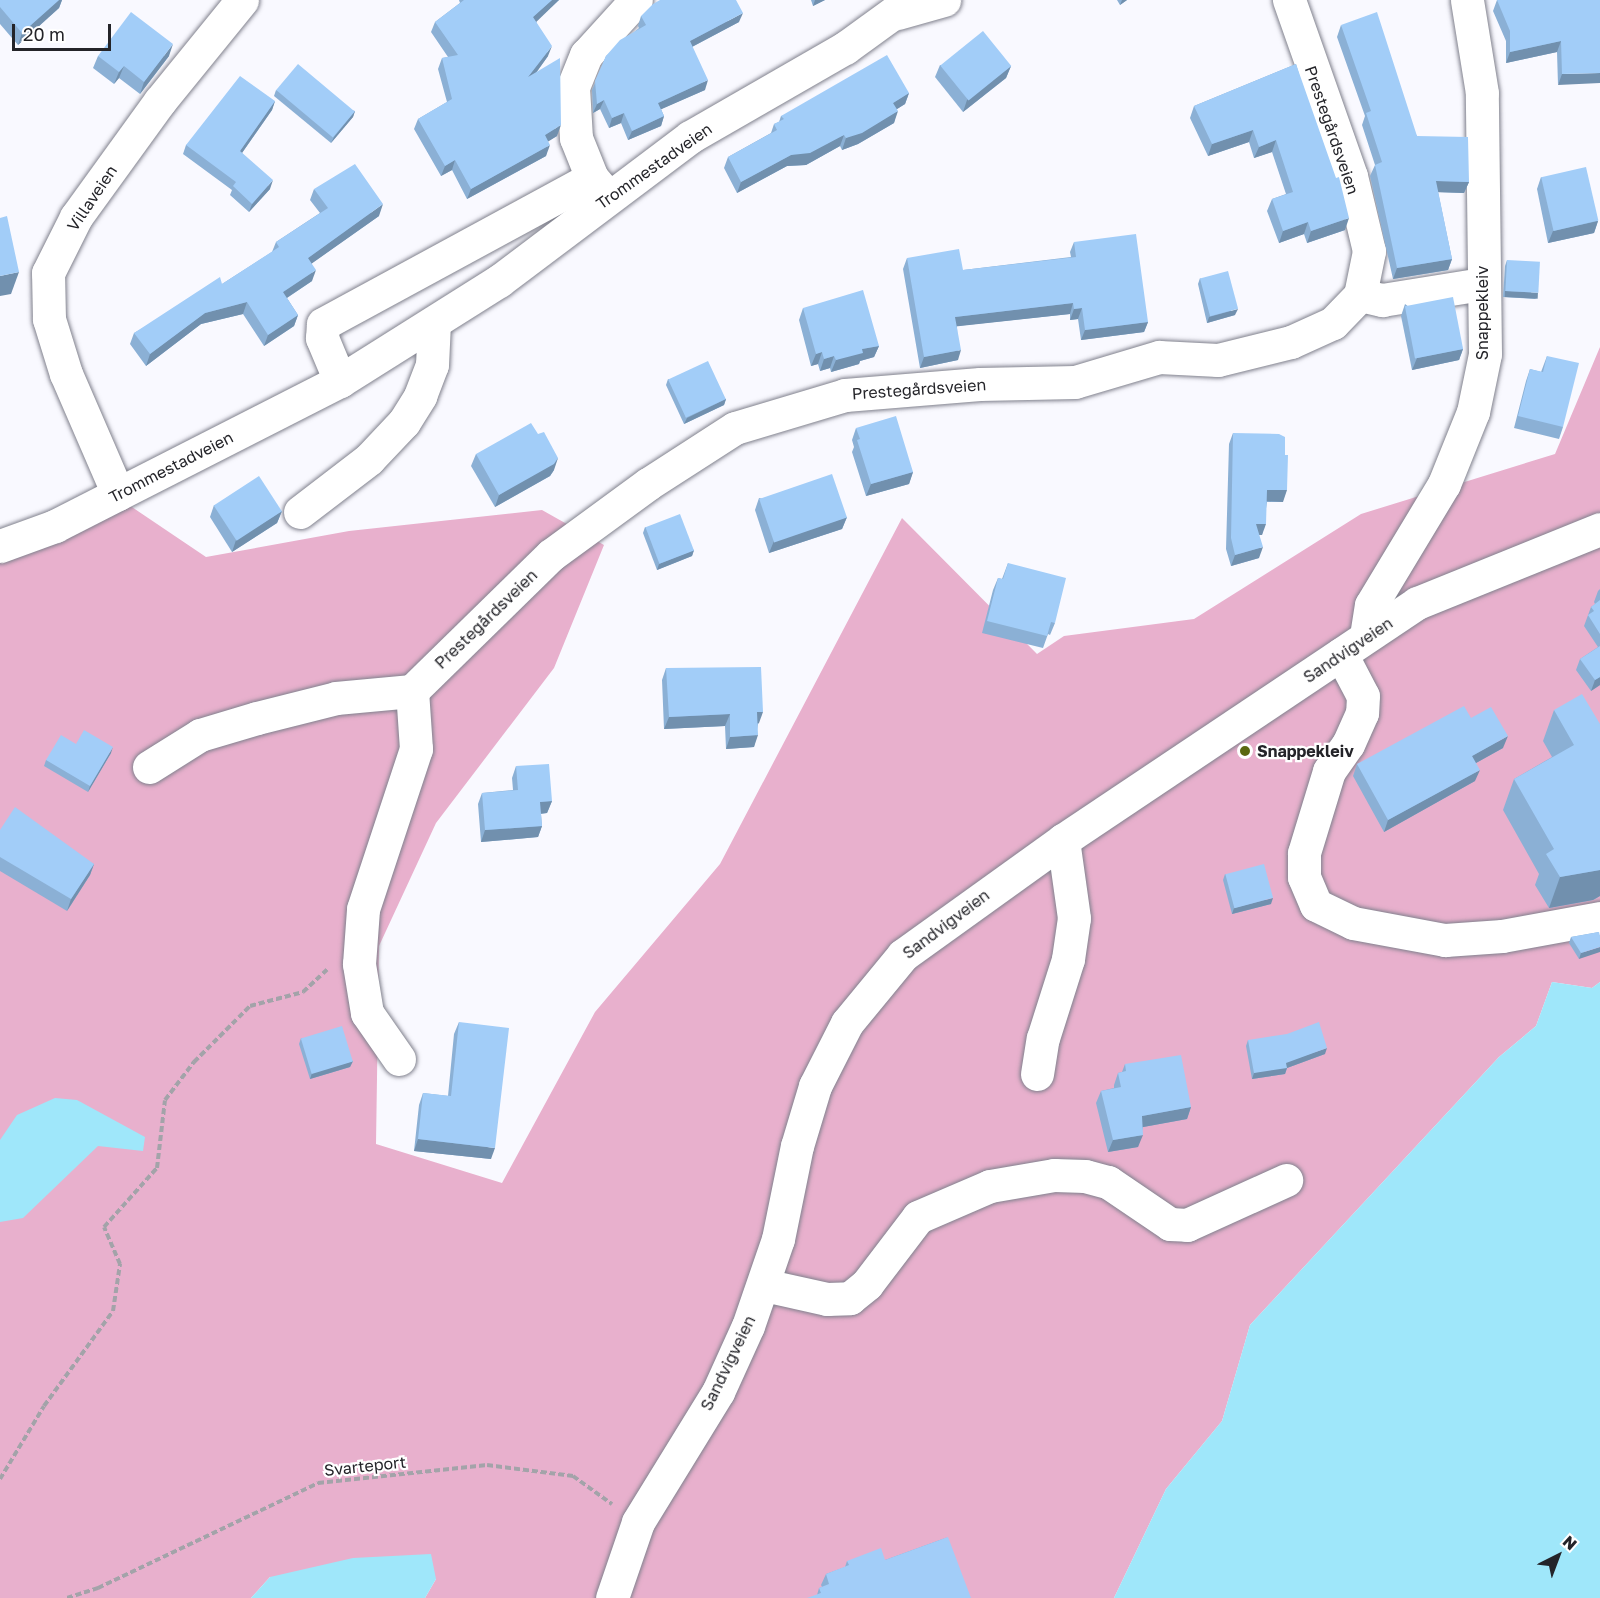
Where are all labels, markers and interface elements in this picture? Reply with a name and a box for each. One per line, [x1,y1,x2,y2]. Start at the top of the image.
scale bar [15,12,114,50]
text: 20 m [23,23,65,45]
street label: Prestegårdsveien [1301,63,1363,197]
street label: Trommestadveien [592,119,716,213]
street label: Villaveien [63,161,121,235]
street label: Snappekleiv [1472,266,1492,360]
street label: Prestegårdsveien [851,375,987,403]
street label: Trommestadveien [106,427,236,507]
street label: Prestegårdsveien [431,565,541,673]
street label: Sandvigveien [1300,613,1396,687]
place label: Snappekleiv [1257,741,1354,761]
marker: Snappekleiv [1238,744,1252,758]
street label: Sandvigveien [899,885,993,963]
street label: Sandvigveien [697,1312,759,1414]
street label: Svarteport [323,1452,407,1480]
north arrow [1528,1526,1588,1586]
text: N [1559,1531,1581,1554]

